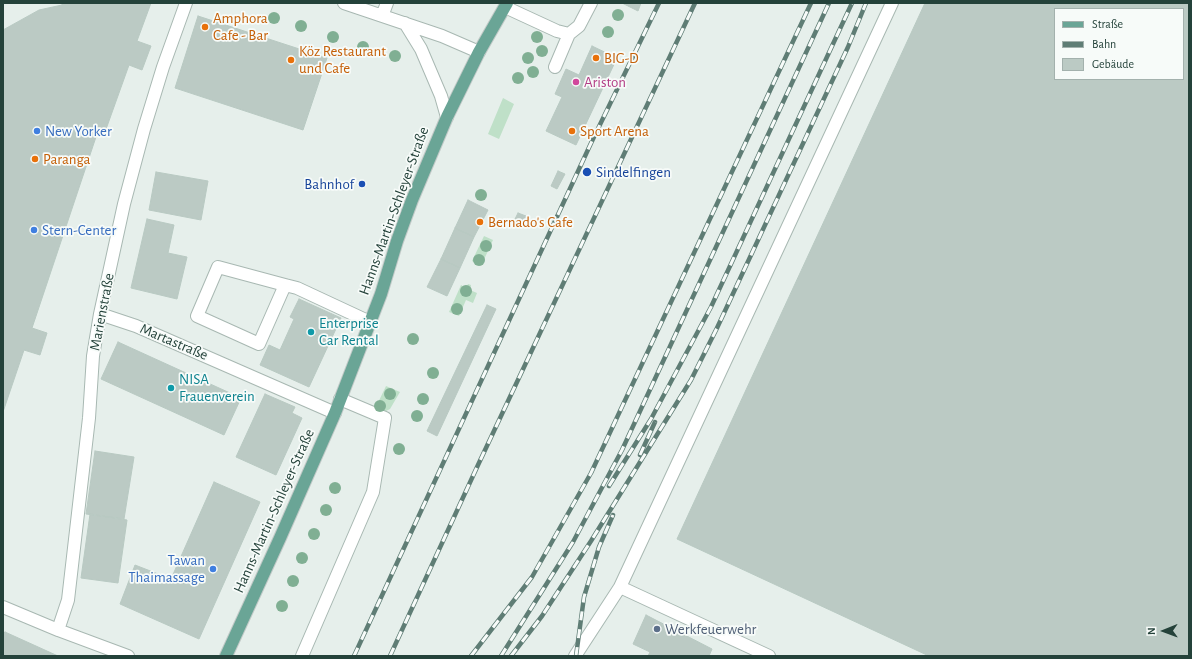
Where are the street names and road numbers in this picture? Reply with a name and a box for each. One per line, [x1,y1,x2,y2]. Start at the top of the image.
street label: Hanns-Martin-Schleyer-Straße [355,124,433,298]
street label: Marienstraße [86,272,118,352]
street label: Martastraße [137,320,211,364]
street label: Hanns-Martin-Schleyer-Straße [230,426,318,596]

